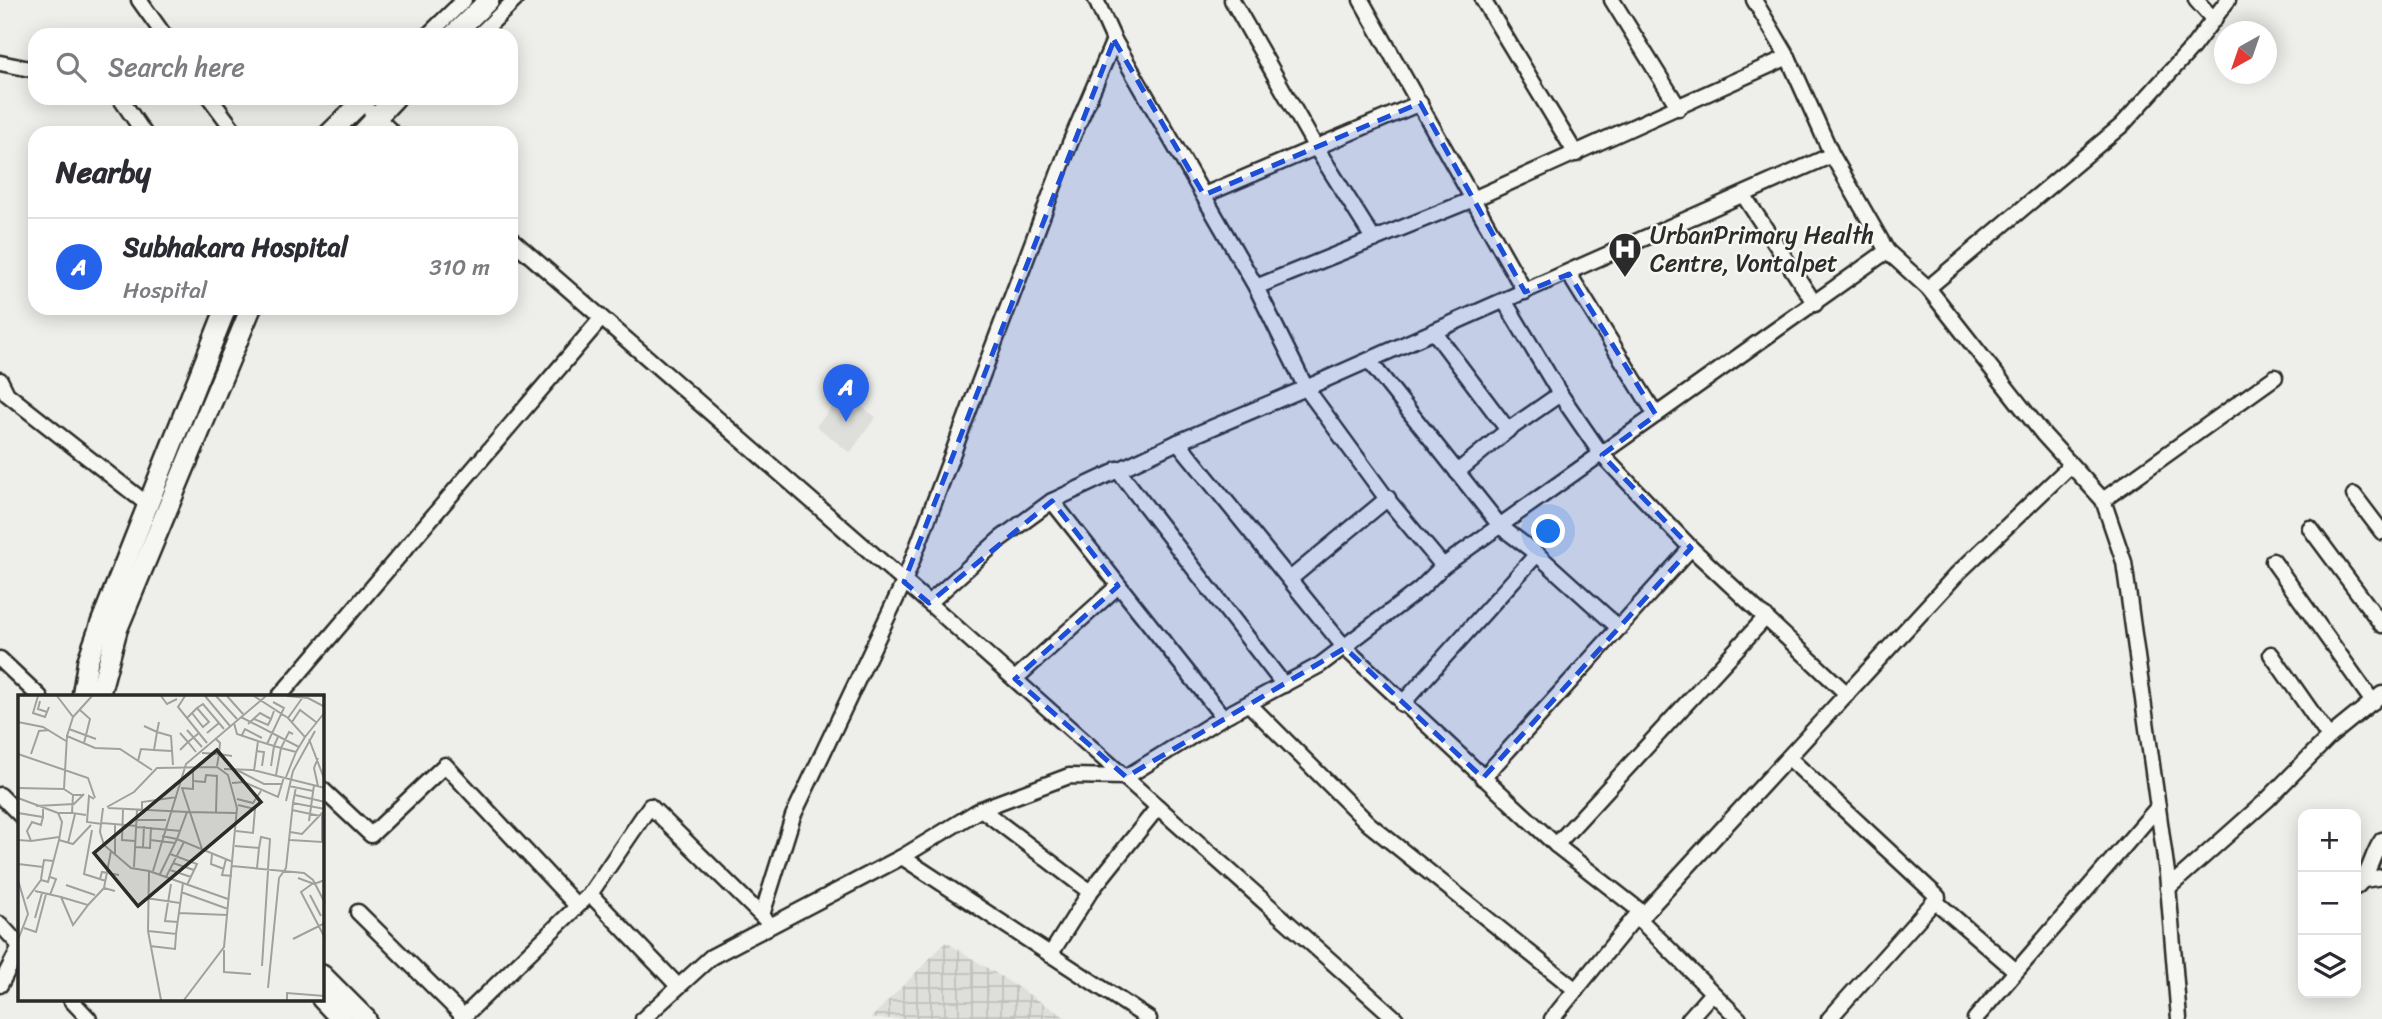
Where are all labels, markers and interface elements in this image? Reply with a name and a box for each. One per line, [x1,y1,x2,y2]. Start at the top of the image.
north arrow [2214,21,2277,84]
search box [28,28,518,105]
text: Search here [108,44,245,90]
icon: search [52,48,90,86]
text: Nearby [56,145,151,199]
place label: UrbanPrimary Health Centre, Vontalpet [1650,214,1874,284]
text: Subhakara Hospital [123,224,348,270]
hospital icon: UrbanPrimary Health Centre, Vontalpet [1606,230,1644,279]
text: A [71,247,87,288]
text: 310 m [429,247,490,288]
text: Hospital [123,270,207,311]
pin: A [823,364,869,422]
your location [1531,514,1565,548]
inset map [18,695,324,1002]
map controls [2298,809,2361,998]
button: + [2298,809,2361,872]
button: − [2298,872,2361,935]
button: layers [2298,935,2361,998]

